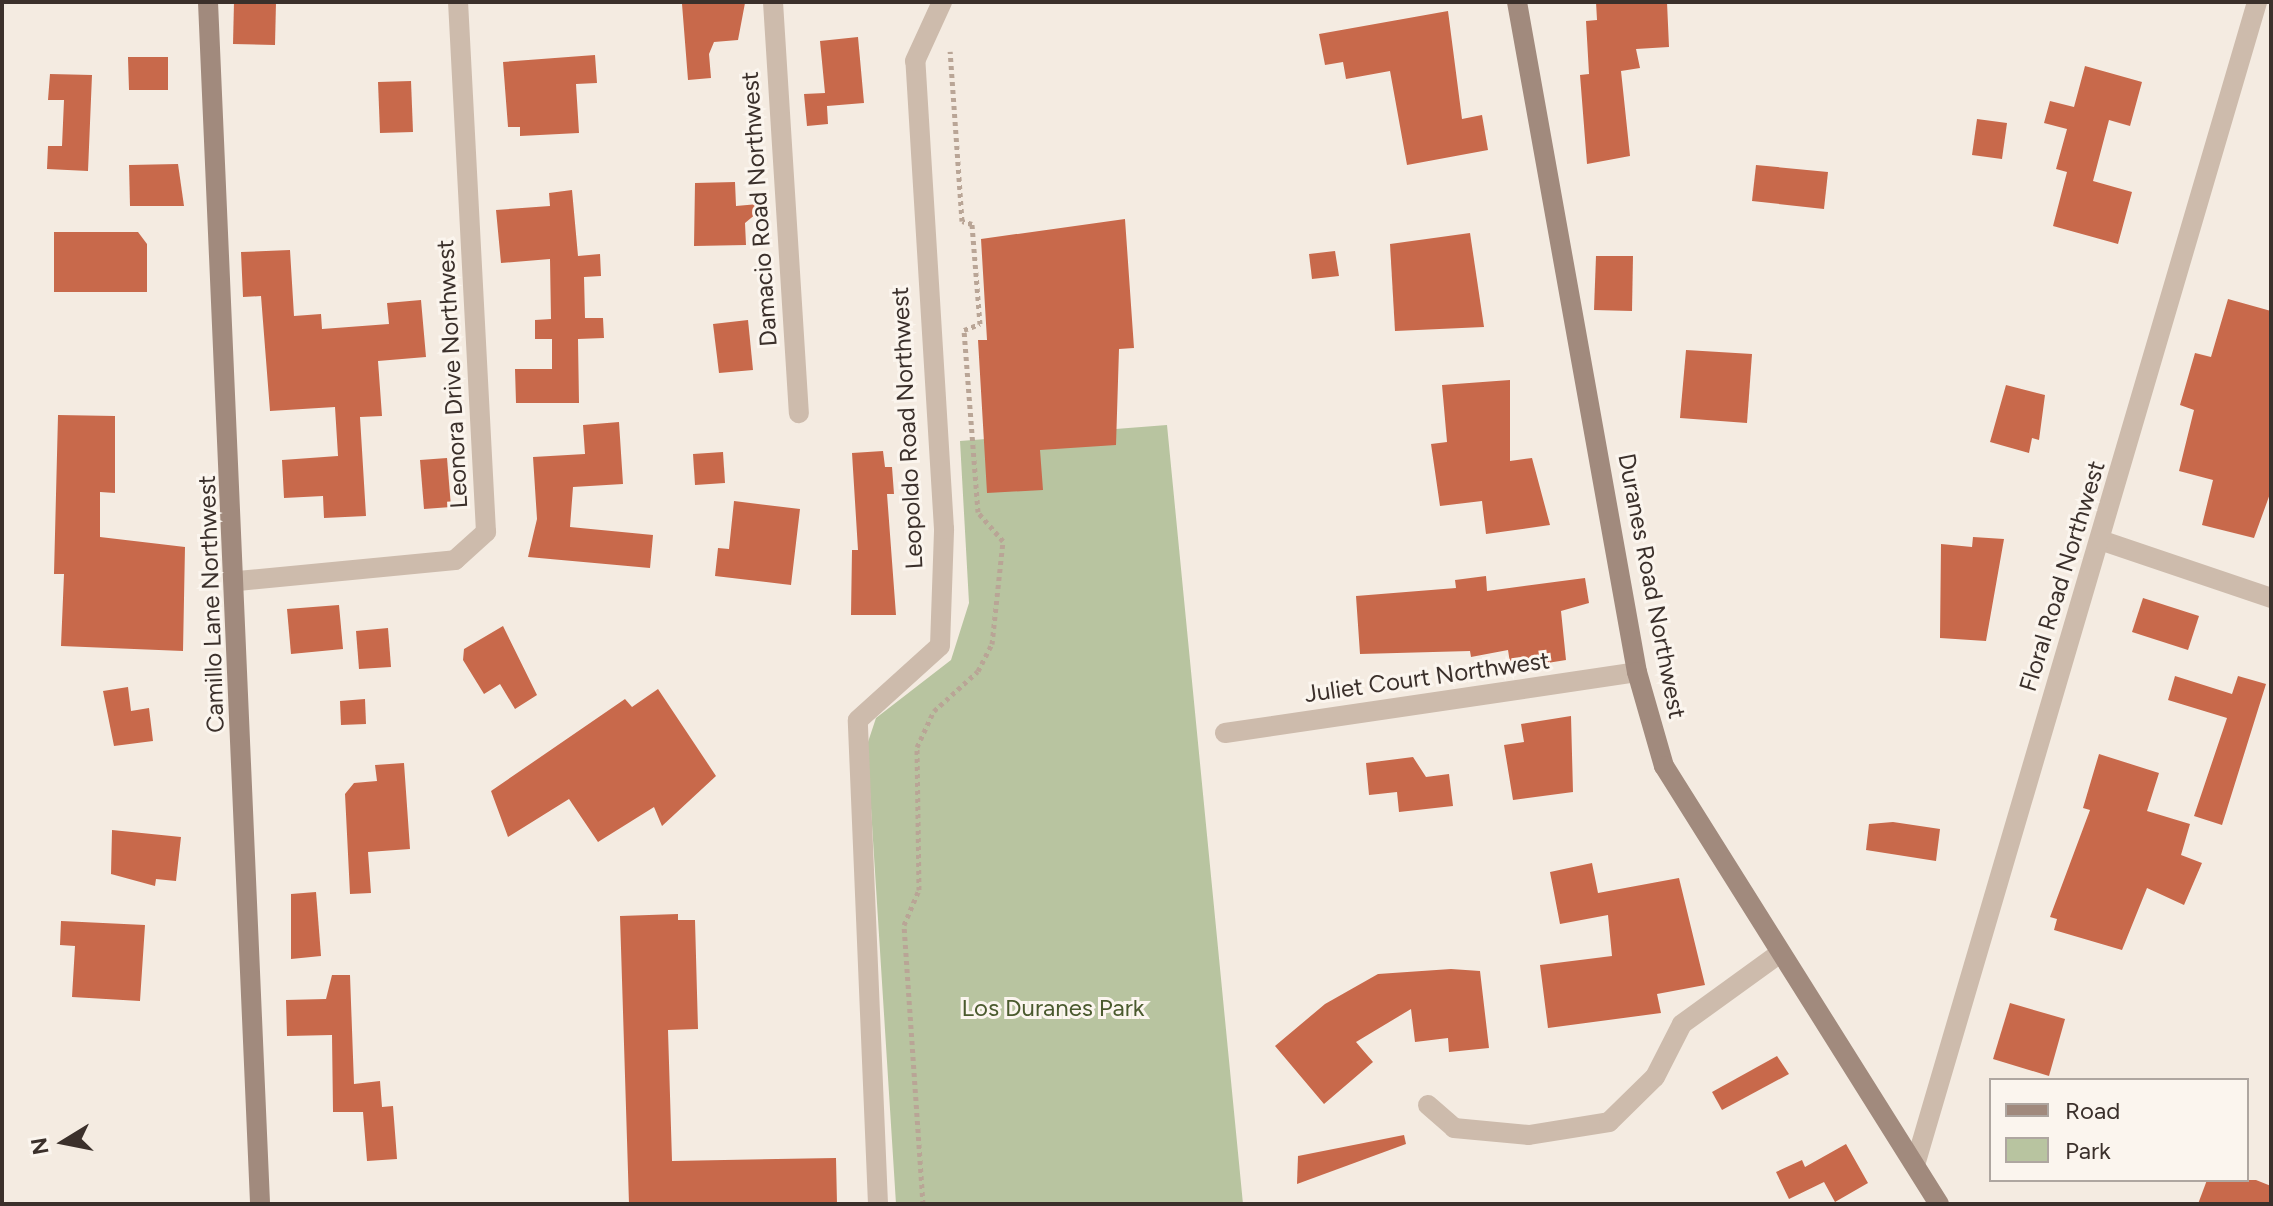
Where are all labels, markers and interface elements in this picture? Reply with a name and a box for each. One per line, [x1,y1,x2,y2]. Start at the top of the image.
street label: Damacio Road Northwest [735,70,783,348]
street label: Leonora Drive Northwest [431,239,473,509]
street label: Leopoldo Road Northwest [885,286,929,570]
street label: Duranes Road Northwest [1612,451,1692,721]
street label: Floral Road Northwest [2013,457,2111,695]
street label: Camillo Lane Northwest [192,475,230,733]
street label: Juliet Court Northwest [1303,646,1551,708]
park label: Los Duranes Park [961,994,1145,1022]
legend [1989,1078,2249,1182]
text: Road [2065,1096,2120,1125]
north arrow [24,1102,104,1182]
text: N [25,1136,55,1157]
text: Park [2065,1136,2111,1165]

